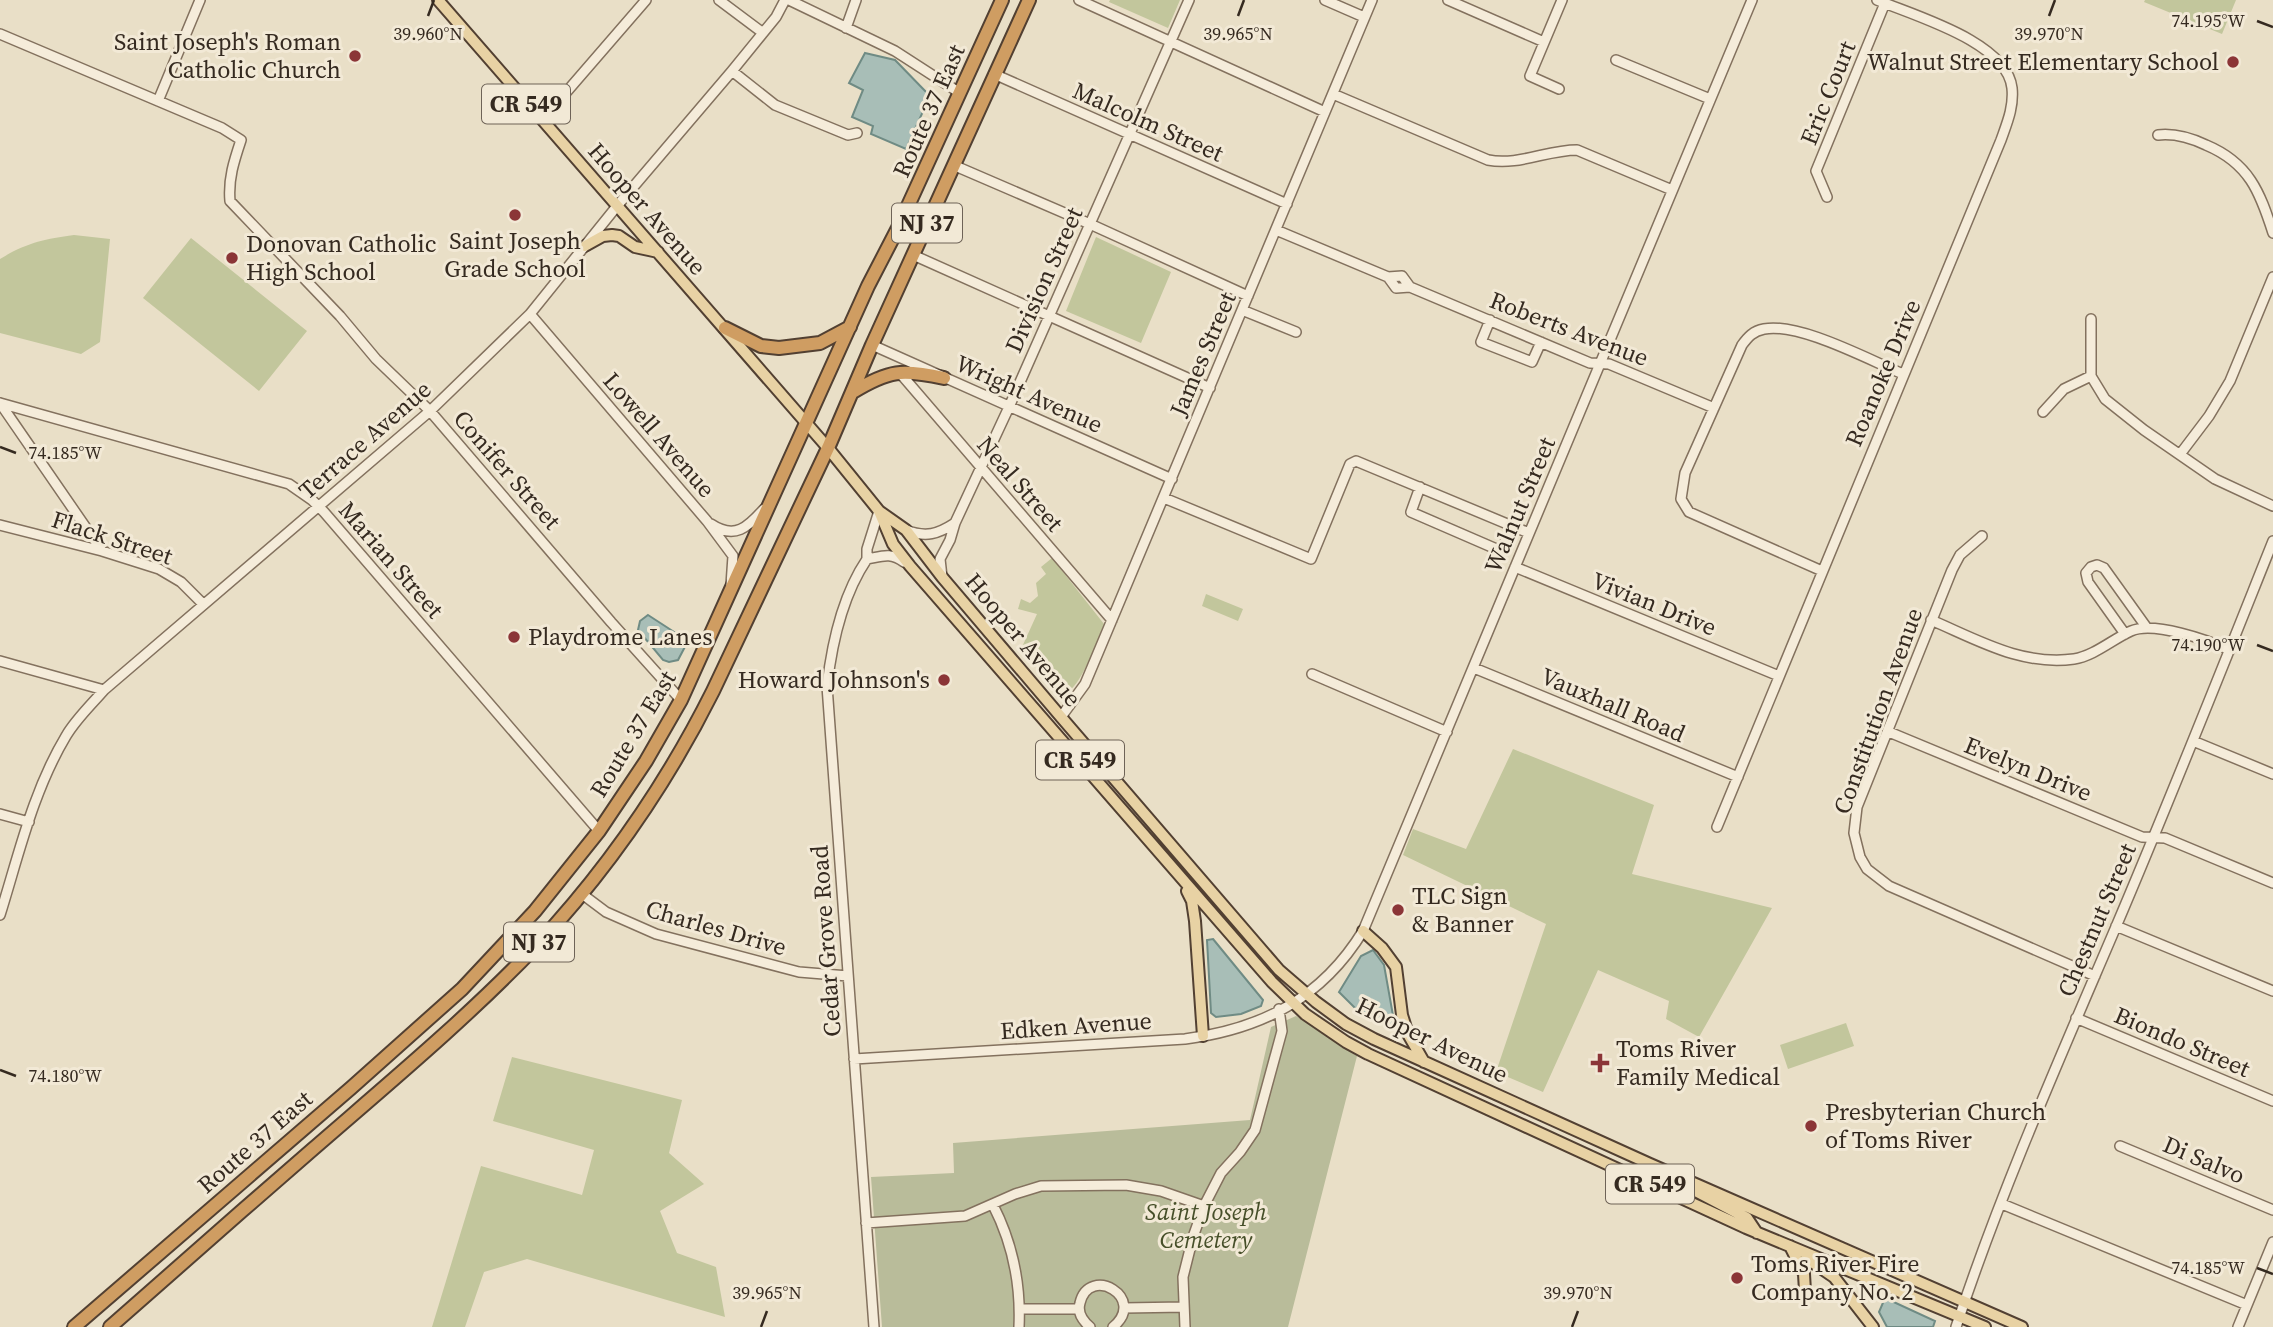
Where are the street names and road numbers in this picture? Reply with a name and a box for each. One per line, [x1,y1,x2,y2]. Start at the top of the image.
street label: Eric Court [1792,36,1863,150]
street label: Route 37 East [884,39,973,183]
street label: Malcolm Street [1068,74,1229,170]
road number: CR 549 [482,85,570,124]
street label: Hooper Avenue [581,135,714,282]
street label: Division Street [997,202,1090,358]
road number: NJ 37 [892,204,962,243]
street label: Roberts Avenue [1485,283,1653,374]
street label: James Street [1161,286,1244,422]
street label: Roanoke Drive [1837,294,1928,451]
street label: Wright Avenue [950,346,1108,441]
street label: Lowell Avenue [596,365,723,504]
street label: Terrace Avenue [291,373,438,506]
street label: Conifer Street [446,403,569,537]
street label: Neal Street [970,429,1071,539]
street label: Walnut Street [1476,432,1563,578]
street label: Marian Street [331,494,451,625]
street label: Flack Street [48,502,177,573]
street label: Vivian Drive [1587,564,1721,643]
street label: Hooper Avenue [958,566,1089,714]
street label: Constitution Avenue [1825,603,1930,818]
street label: Vauxhall Road [1536,659,1691,750]
street label: Route 37 East [582,664,683,803]
street label: Evelyn Drive [1960,728,2097,809]
road number: CR 549 [1036,740,1124,780]
street label: Chestnut Street [2049,838,2144,1002]
street label: Cedar Grove Road [802,844,849,1038]
street label: Charles Drive [642,892,790,963]
road number: NJ 37 [504,923,574,962]
street label: Hooper Avenue [1351,988,1514,1091]
street label: Biondo Street [2109,998,2255,1085]
street label: Edken Avenue [999,1004,1153,1047]
street label: Route 37 East [190,1082,319,1201]
street label: Di Salvo [2158,1128,2250,1192]
road number: CR 549 [1606,1164,1694,1204]

